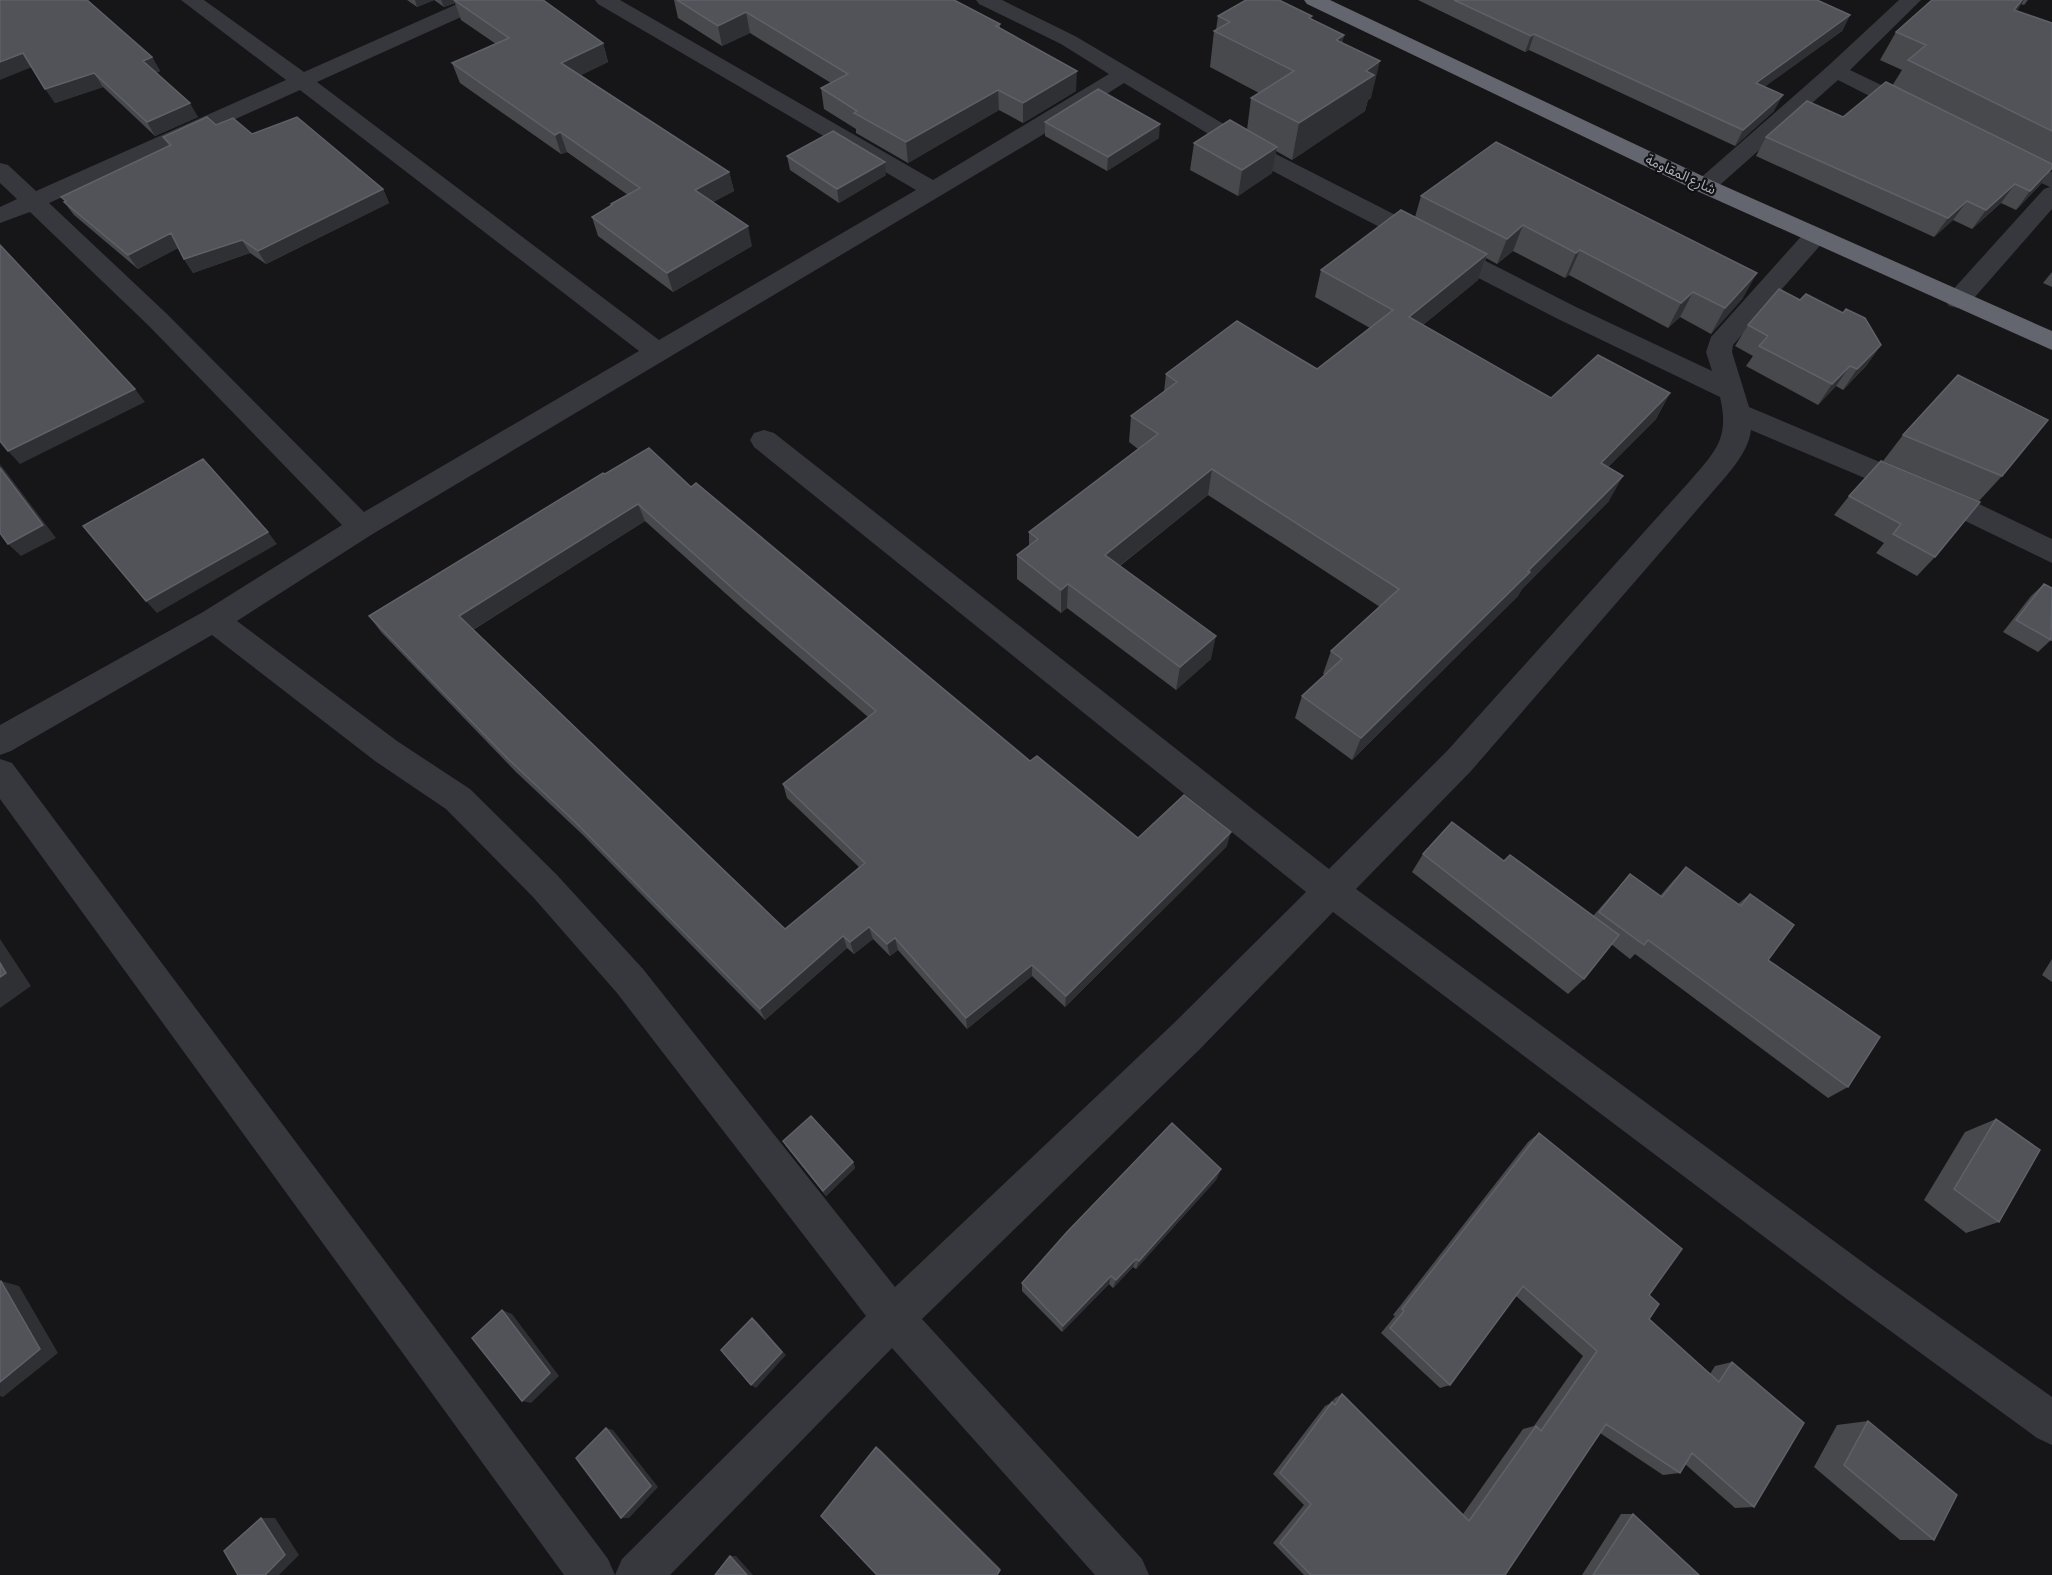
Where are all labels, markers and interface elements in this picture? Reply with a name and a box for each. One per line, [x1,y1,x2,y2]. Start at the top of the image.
street label: شارع المقاومة [1642,151,1719,200]

